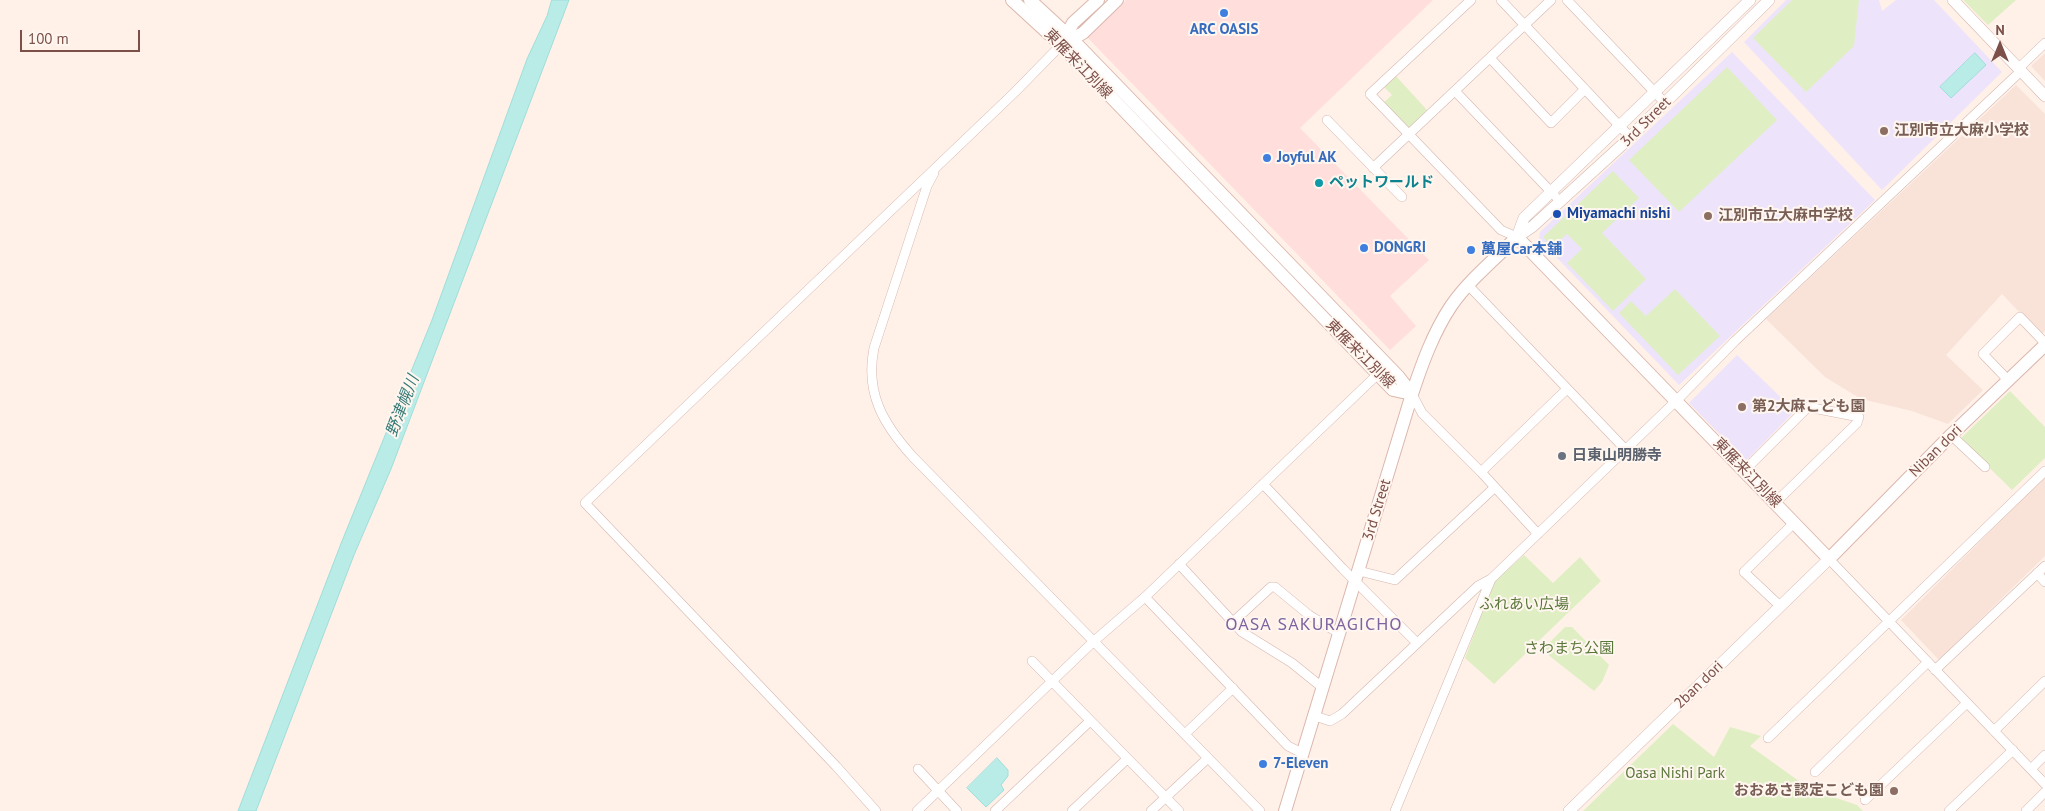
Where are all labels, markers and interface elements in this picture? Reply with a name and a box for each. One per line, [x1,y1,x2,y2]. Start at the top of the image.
marker: ARC OASIS [1218,7,1230,19]
scale bar [22,20,142,52]
north arrow [1975,20,2025,70]
place label: ARC OASIS [1190,21,1258,39]
text: N [1995,21,2005,39]
street label: 東雁来江別線 [1040,25,1116,103]
text: 100 m [28,29,69,48]
street label: 3rd Street [1617,93,1675,151]
place label: 江別市立大麻小学校 [1894,122,2029,140]
marker: 江別市立大麻小学校 [1878,125,1890,137]
place label: Joyful AK [1277,149,1337,167]
marker: Joyful AK [1261,152,1273,164]
place label: ペットワールド [1329,174,1434,192]
marker: ペットワールド [1313,177,1325,189]
place label: Miyamachi nishi [1567,205,1670,223]
place label: 江別市立大麻中学校 [1718,207,1853,225]
marker: Miyamachi nishi [1551,208,1563,220]
marker: 江別市立大麻中学校 [1702,210,1714,222]
place label: DONGRI [1374,239,1426,257]
place label: 萬屋Car本舗 [1481,241,1562,259]
marker: DONGRI [1358,242,1370,254]
marker: 萬屋Car本舗 [1465,244,1477,256]
street label: 東雁来江別線 [1322,316,1398,392]
water label: 野津幌川 [383,373,423,439]
place label: 第2大麻こども園 [1752,398,1866,416]
marker: 第2大麻こども園 [1736,401,1748,413]
street label: Niban dori [1906,421,1966,481]
street label: 東雁来江別線 [1709,434,1785,512]
place label: 日東山明勝寺 [1572,447,1662,465]
marker: 日東山明勝寺 [1556,450,1568,462]
street label: 3rd Street [1359,477,1395,543]
park label: ふれあい広場 [1479,596,1569,614]
district label: OASA SAKURAGICHO [1223,614,1405,636]
park label: さわまち公園 [1524,640,1614,658]
street label: 2ban dori [1671,657,1727,713]
place label: 7-Eleven [1273,755,1328,773]
marker: 7-Eleven [1257,758,1269,770]
park label: Oasa Nishi Park [1625,765,1725,783]
place label: おおあさ認定こども園 [1734,782,1884,800]
marker: おおあさ認定こども園 [1888,785,1900,797]

